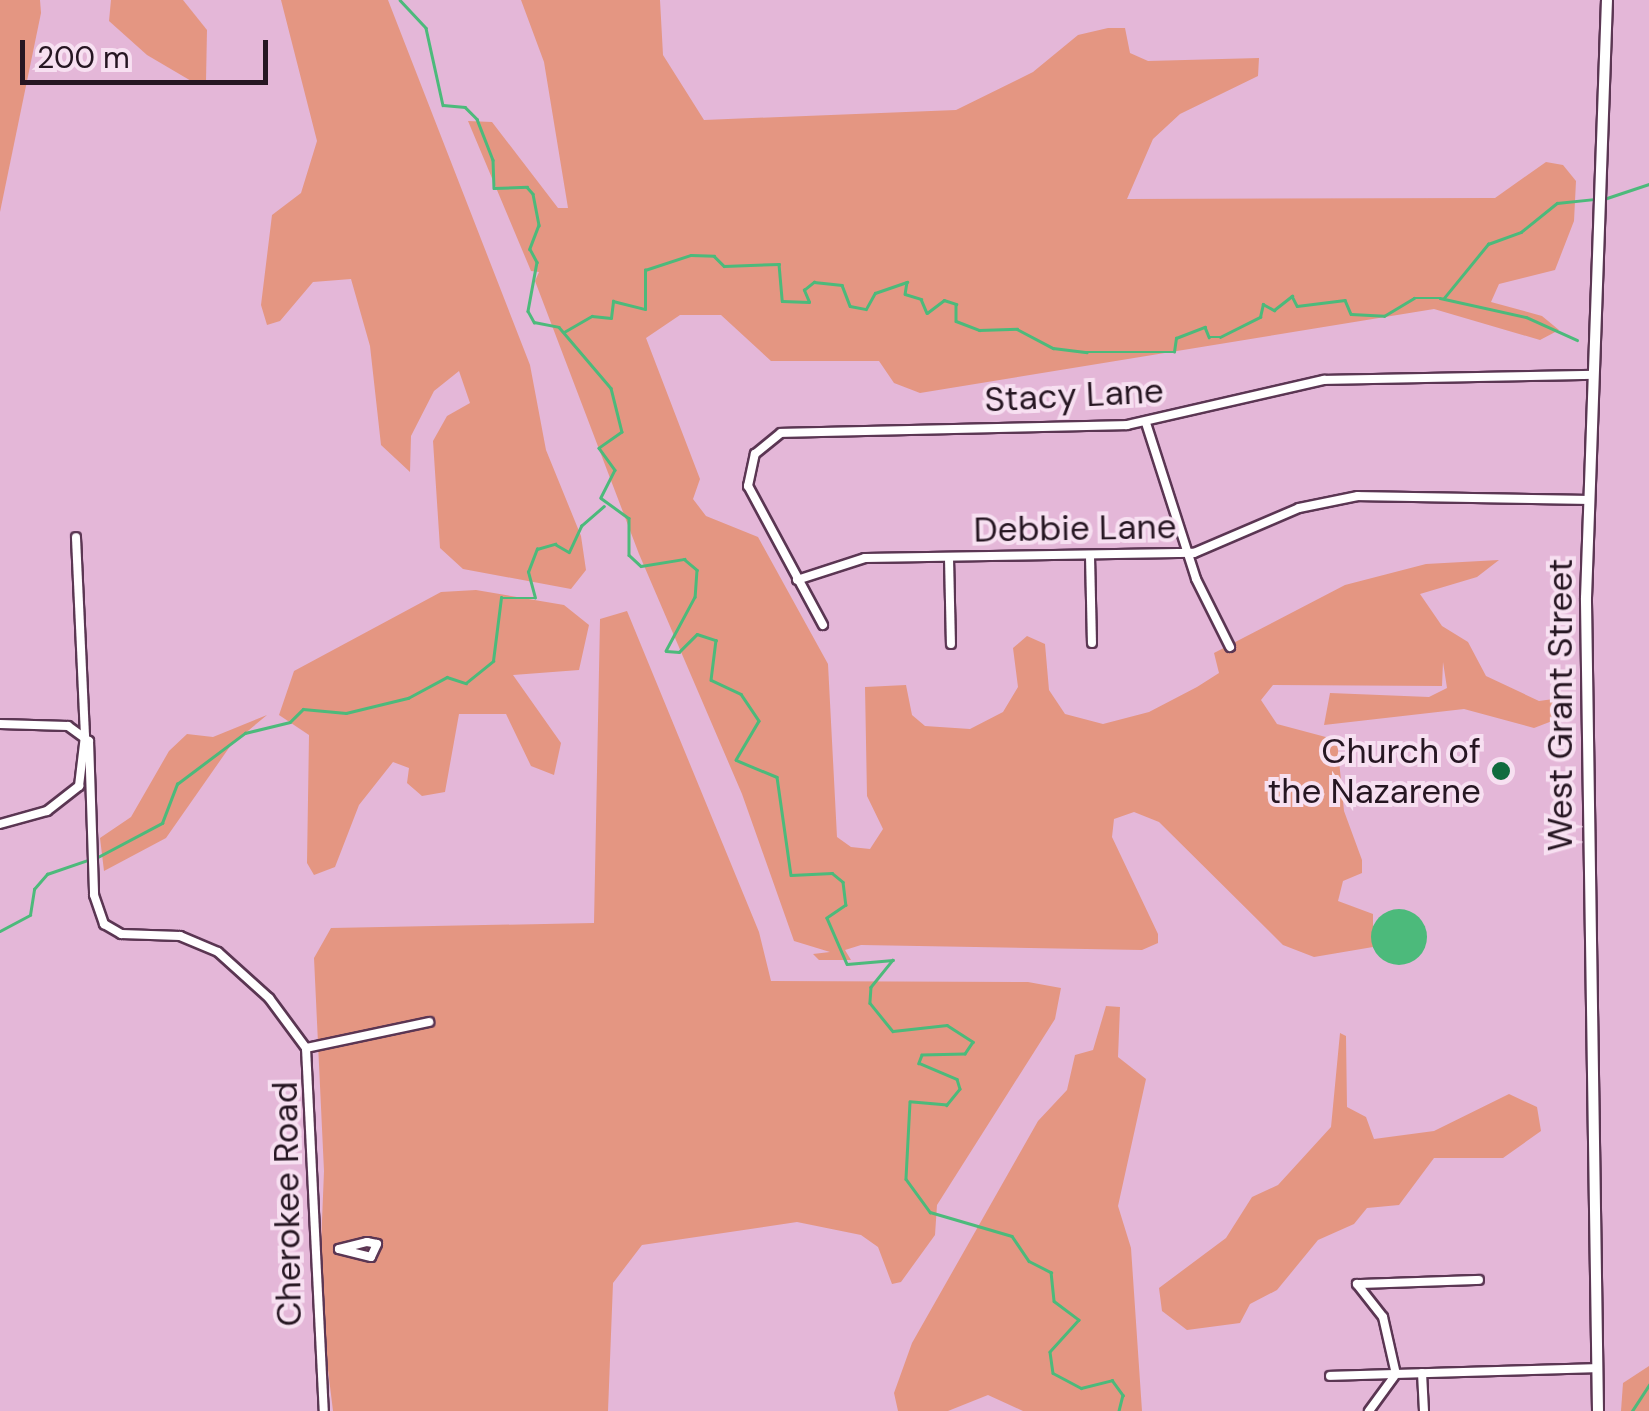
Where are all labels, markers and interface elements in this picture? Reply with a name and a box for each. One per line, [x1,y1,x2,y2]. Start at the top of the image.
scale bar [25,20,272,82]
text: 200 m [37,38,130,77]
street label: Stacy Lane [983,369,1165,421]
street label: Debbie Lane [973,505,1177,551]
street label: West Grant Street [1539,559,1581,851]
place label: Church of the Nazarene [1268,730,1481,812]
marker: Church of the Nazarene [1490,760,1512,782]
street label: Cherokee Road [264,1081,310,1327]

